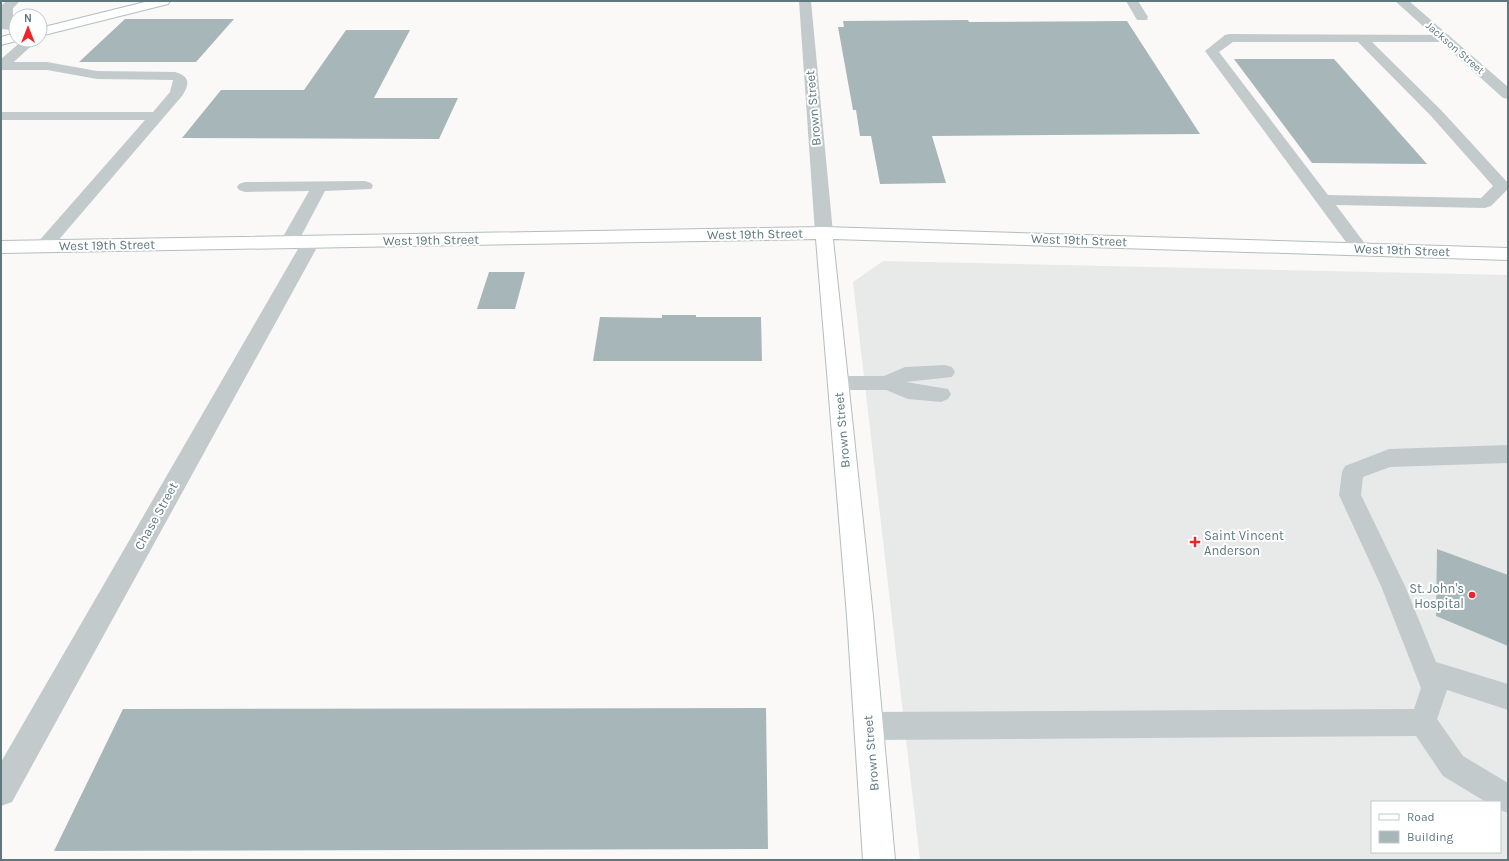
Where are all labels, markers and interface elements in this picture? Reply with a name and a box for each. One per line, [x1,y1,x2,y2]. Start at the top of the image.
north arrow [8,8,48,48]
text: N [24,12,32,25]
street label: Jackson Street [1423,19,1487,77]
street label: Brown Street [802,69,824,146]
street label: West 19th Street [707,226,803,242]
street label: West 19th Street [1031,231,1127,249]
street label: West 19th Street [383,232,479,248]
street label: West 19th Street [59,237,155,253]
street label: West 19th Street [1354,241,1450,259]
street label: Brown Street [831,391,853,468]
street label: Chase Street [131,479,181,553]
place label: Saint Vincent Anderson [1204,528,1284,558]
marker: Saint Vincent Anderson [1189,536,1201,548]
place label: St. John's Hospital [1409,581,1464,611]
marker: St. John's Hospital [1467,590,1477,600]
street label: Brown Street [860,714,882,791]
legend [1371,801,1501,853]
text: Road [1407,810,1435,824]
text: Building [1407,830,1454,844]

